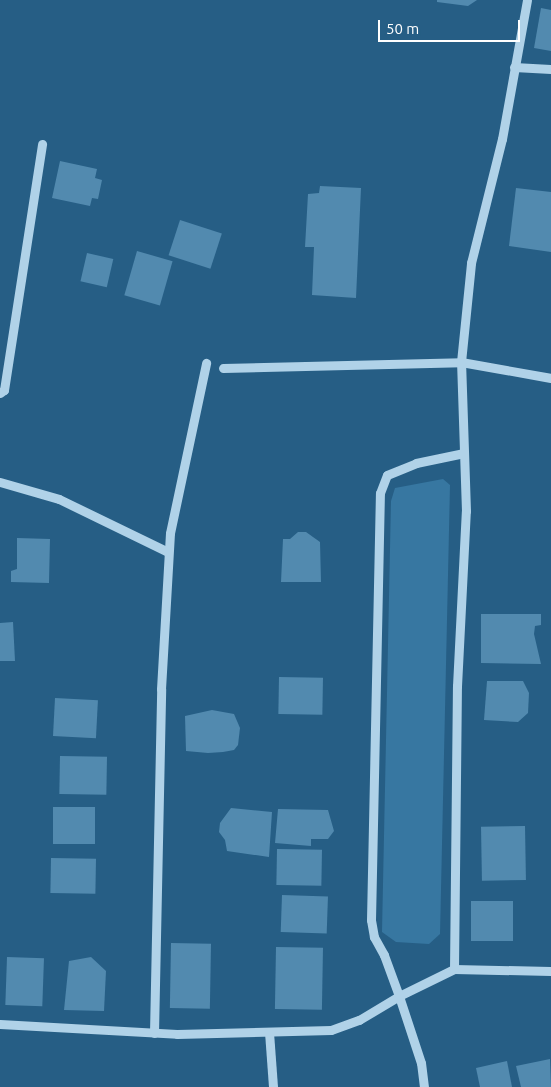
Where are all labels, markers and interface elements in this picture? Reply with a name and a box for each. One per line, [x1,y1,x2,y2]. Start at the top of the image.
scale bar [381,10,524,42]
text: 50 m [386,20,419,37]

